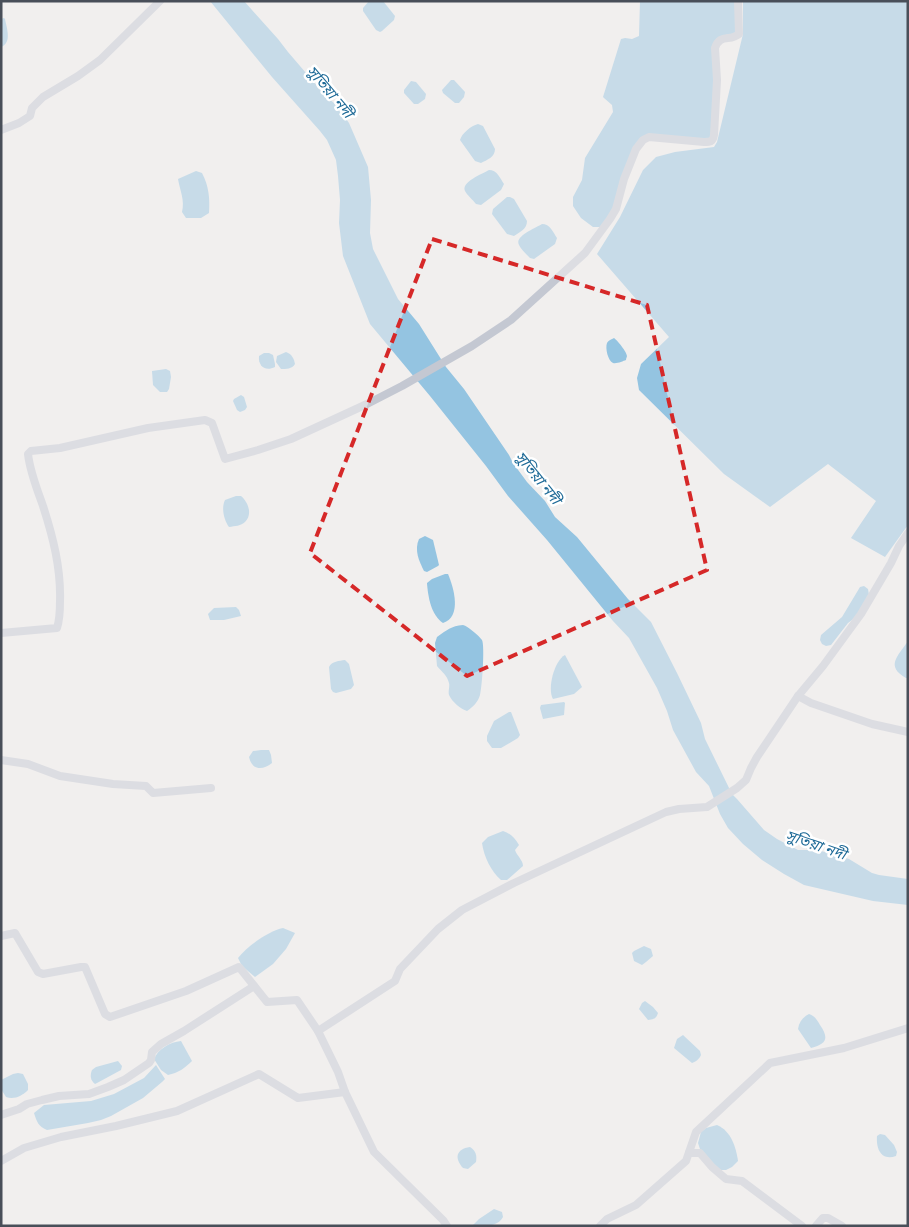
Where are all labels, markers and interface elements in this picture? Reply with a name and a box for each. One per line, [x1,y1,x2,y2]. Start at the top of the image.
water label: সুতিয়া নদী [303,62,359,124]
water label: সুতিয়া নদী [511,448,567,510]
water label: সুতিয়া নদী [784,826,851,865]

